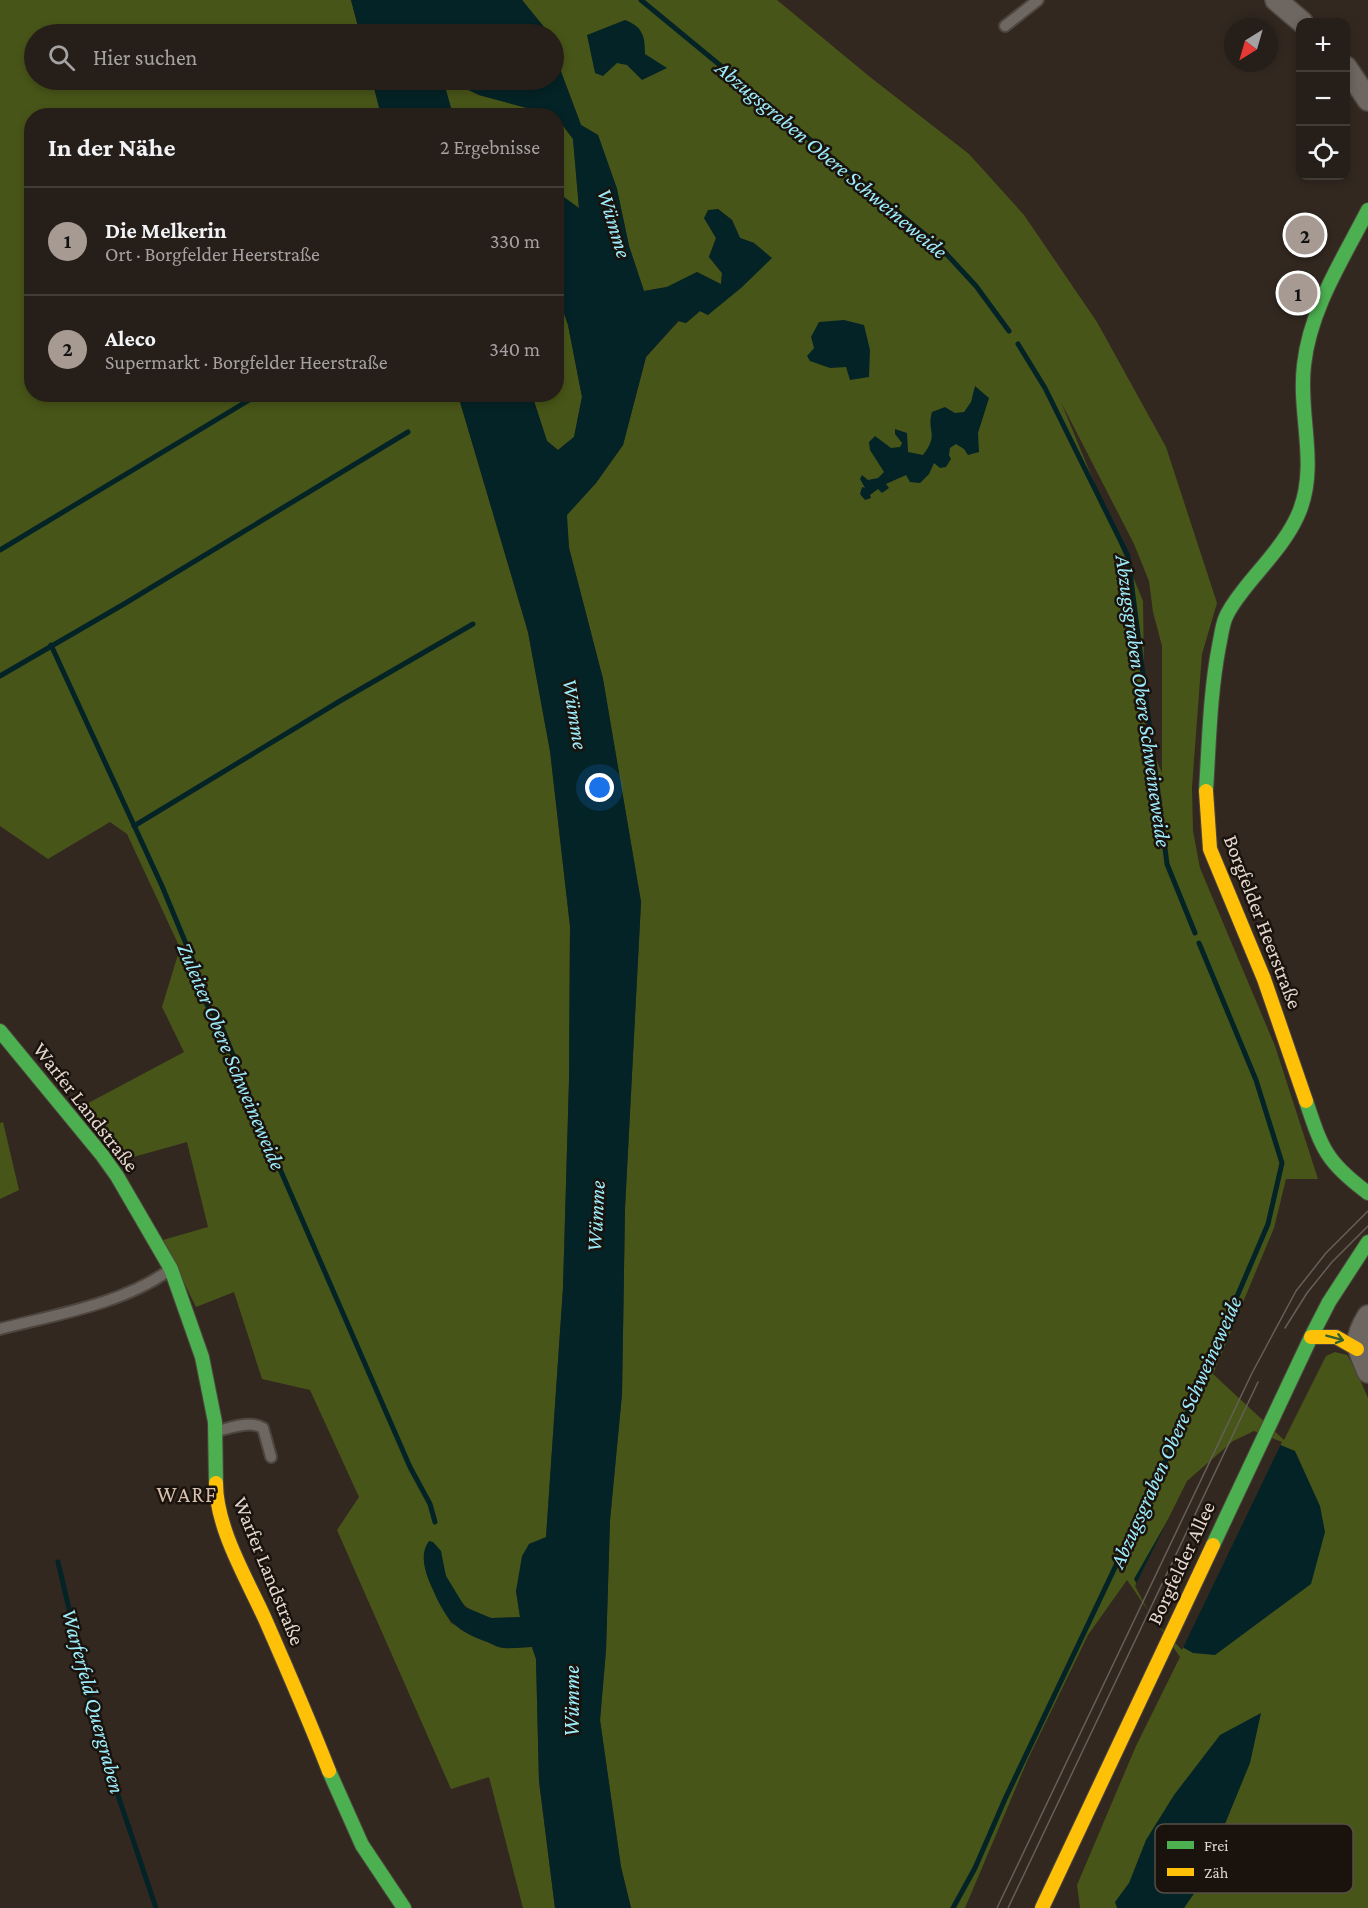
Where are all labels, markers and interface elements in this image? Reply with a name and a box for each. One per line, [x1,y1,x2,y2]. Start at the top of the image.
north arrow [1224,18,1278,72]
map controls [1296,18,1350,180]
button: + [1296,18,1350,72]
search box [24,24,564,90]
icon: search [45,41,78,74]
text: Hier suchen [93,45,197,70]
water label: Abzugsgraben Obere Schweineweide [710,54,953,264]
button: − [1296,72,1350,126]
button: locate [1296,126,1350,180]
text: In der Nähe [48,133,176,162]
text: 2 Ergebnisse [440,136,540,158]
water label: Wümme [592,185,637,262]
pin: 2 [1286,212,1324,258]
text: Die Melkerin [105,218,227,243]
text: 1 [64,230,71,252]
text: 330 m [490,230,540,252]
text: Ort · Borgfelder Heerstraße [105,243,320,265]
pin: 1 [1278,270,1318,316]
text: Aleco [105,326,156,351]
text: 2 [62,338,73,360]
text: 340 m [489,338,540,360]
text: Supermarkt · Borgfelder Heerstraße [105,351,388,373]
water label: Abzugsgraben Obere Schweineweide [1110,552,1176,849]
water label: Wümme [558,677,594,752]
your location [585,773,614,802]
street label: Borgfelder Heerstraße [1219,832,1307,1012]
water label: Zuleiter Obere Schweineweide [172,939,291,1174]
street label: Warfer Landstraße [28,1037,144,1177]
water label: Wümme [581,1179,610,1252]
water label: Abzugsgraben Obere Schweineweide [1104,1292,1247,1573]
one-way arrow [1325,1333,1344,1344]
district label: WARF [157,1482,217,1507]
street label: Warfer Landstraße [228,1493,310,1649]
street label: Borgfelder Allee [1142,1498,1220,1628]
water label: Warferfeld Quergraben [57,1606,130,1796]
water label: Wümme [559,1665,584,1737]
legend [1155,1824,1353,1893]
text: Frei [1204,1837,1228,1854]
text: Zäh [1204,1864,1229,1881]

